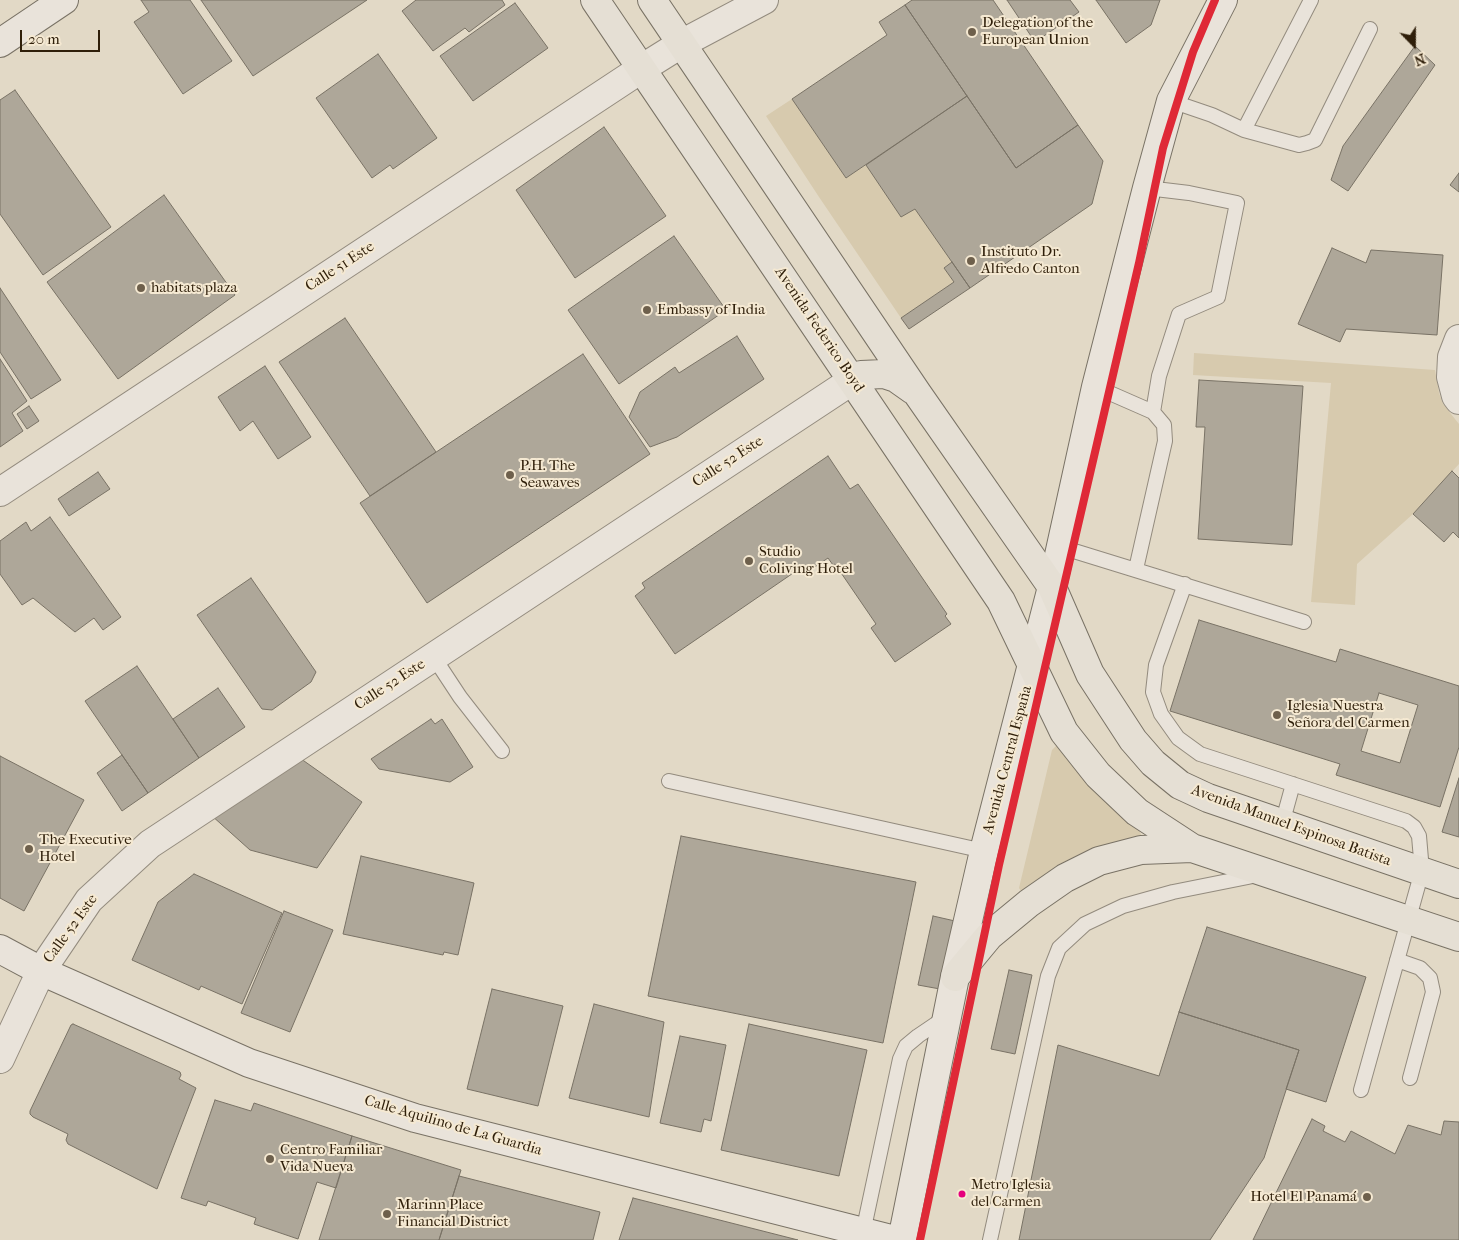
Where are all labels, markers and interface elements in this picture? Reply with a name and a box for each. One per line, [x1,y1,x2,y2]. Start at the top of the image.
place label: Delegation of the European Union [982,14,1093,49]
scale bar [22,20,102,52]
north arrow [1389,20,1439,70]
marker: Delegation of the European Union [966,26,978,38]
text: 20 m [28,30,60,48]
text: N [1412,50,1428,69]
street label: Calle 51 Este [302,238,378,296]
place label: Instituto Dr. Alfredo Canton [981,243,1080,278]
marker: Instituto Dr. Alfredo Canton [965,255,977,267]
street label: Avenida Federico Boyd [770,264,868,396]
place label: habitats plaza [151,279,238,297]
marker: habitats plaza [135,282,147,294]
place label: Embassy of India [657,301,765,319]
marker: Embassy of India [641,304,653,316]
street label: Calle 52 Este [689,432,767,492]
place label: P.H. The Seawaves [520,457,580,492]
marker: P.H. The Seawaves [504,469,516,481]
place label: Studio Coliving Hotel [759,543,853,578]
marker: Studio Coliving Hotel [743,555,755,567]
street label: Calle 52 Este [351,655,429,715]
street label: Avenida Central España [980,684,1036,836]
place label: Iglesia Nuestra Señora del Carmen [1287,697,1410,732]
marker: Iglesia Nuestra Señora del Carmen [1271,709,1283,721]
street label: Avenida Manuel Espinosa Batista [1189,781,1393,871]
place label: The Executive Hotel [39,831,132,866]
marker: The Executive Hotel [23,843,35,855]
street label: Calle 52 Este [40,891,102,967]
street label: Calle Aquilino de La Guardia [362,1092,544,1160]
place label: Centro Familiar Vida Nueva [280,1141,382,1176]
marker: Centro Familiar Vida Nueva [264,1153,276,1165]
place label: Metro Iglesia del Carmen [971,1178,1051,1210]
place label: Hotel El Panamá [1250,1188,1357,1206]
marker: Metro Iglesia del Carmen [957,1189,967,1199]
marker: Hotel El Panamá [1361,1191,1373,1203]
place label: Marinn Place Financial District [397,1196,509,1231]
marker: Marinn Place Financial District [381,1208,393,1220]

